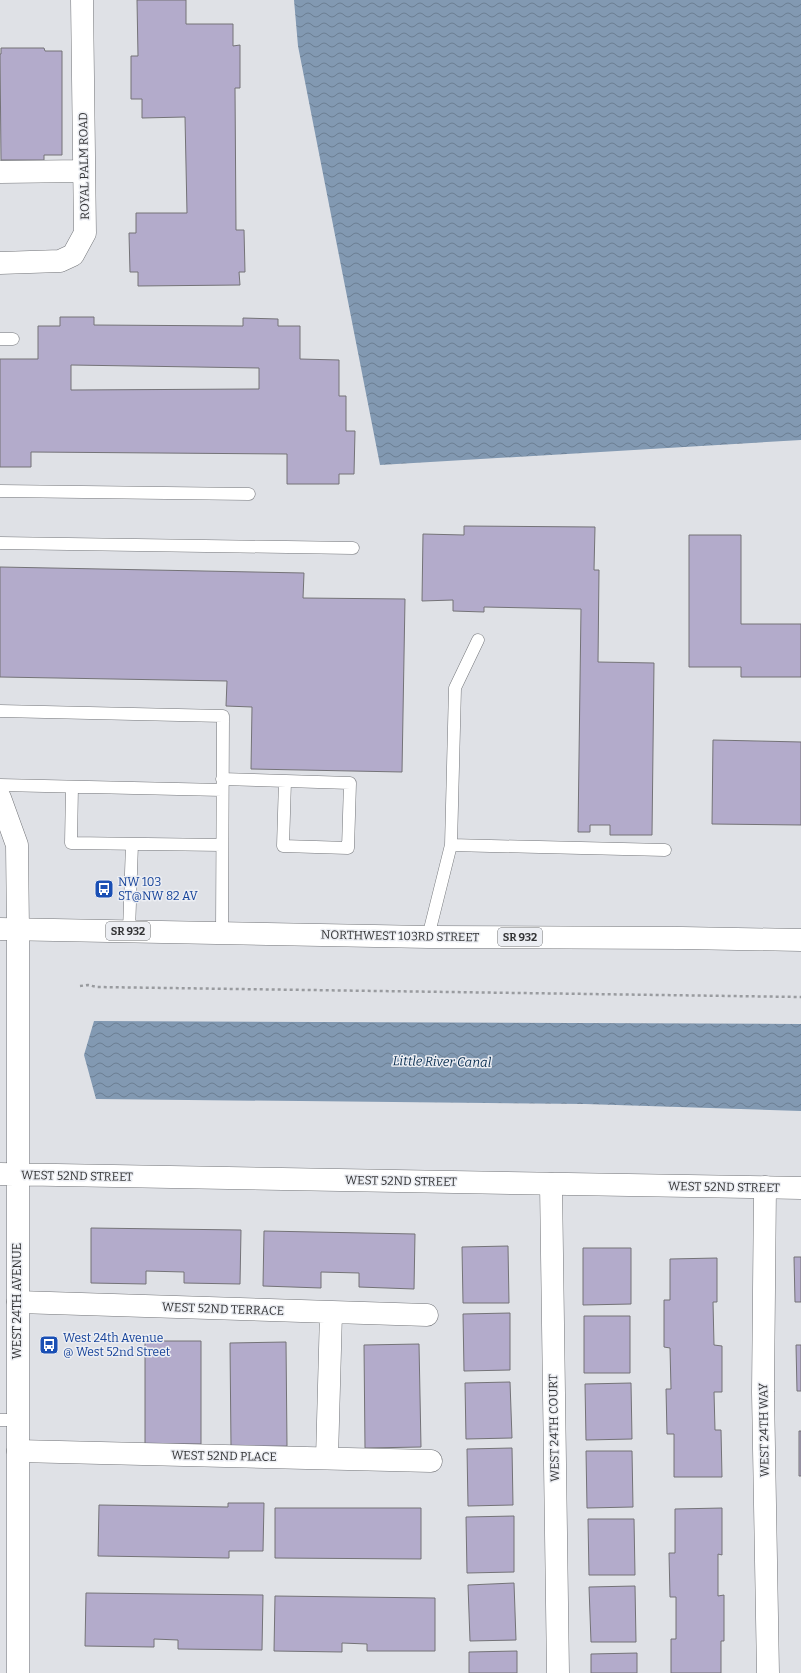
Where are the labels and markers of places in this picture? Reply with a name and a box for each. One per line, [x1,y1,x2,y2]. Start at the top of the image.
place label: NW 103 ST@NW 82 AV [118,875,198,903]
bus stop icon: NW 103 ST@NW 82 AV [93,878,115,900]
place label: West 24th Avenue @ West 52nd Street [63,1331,171,1359]
bus stop icon: West 24th Avenue @ West 52nd Street [38,1334,60,1356]

